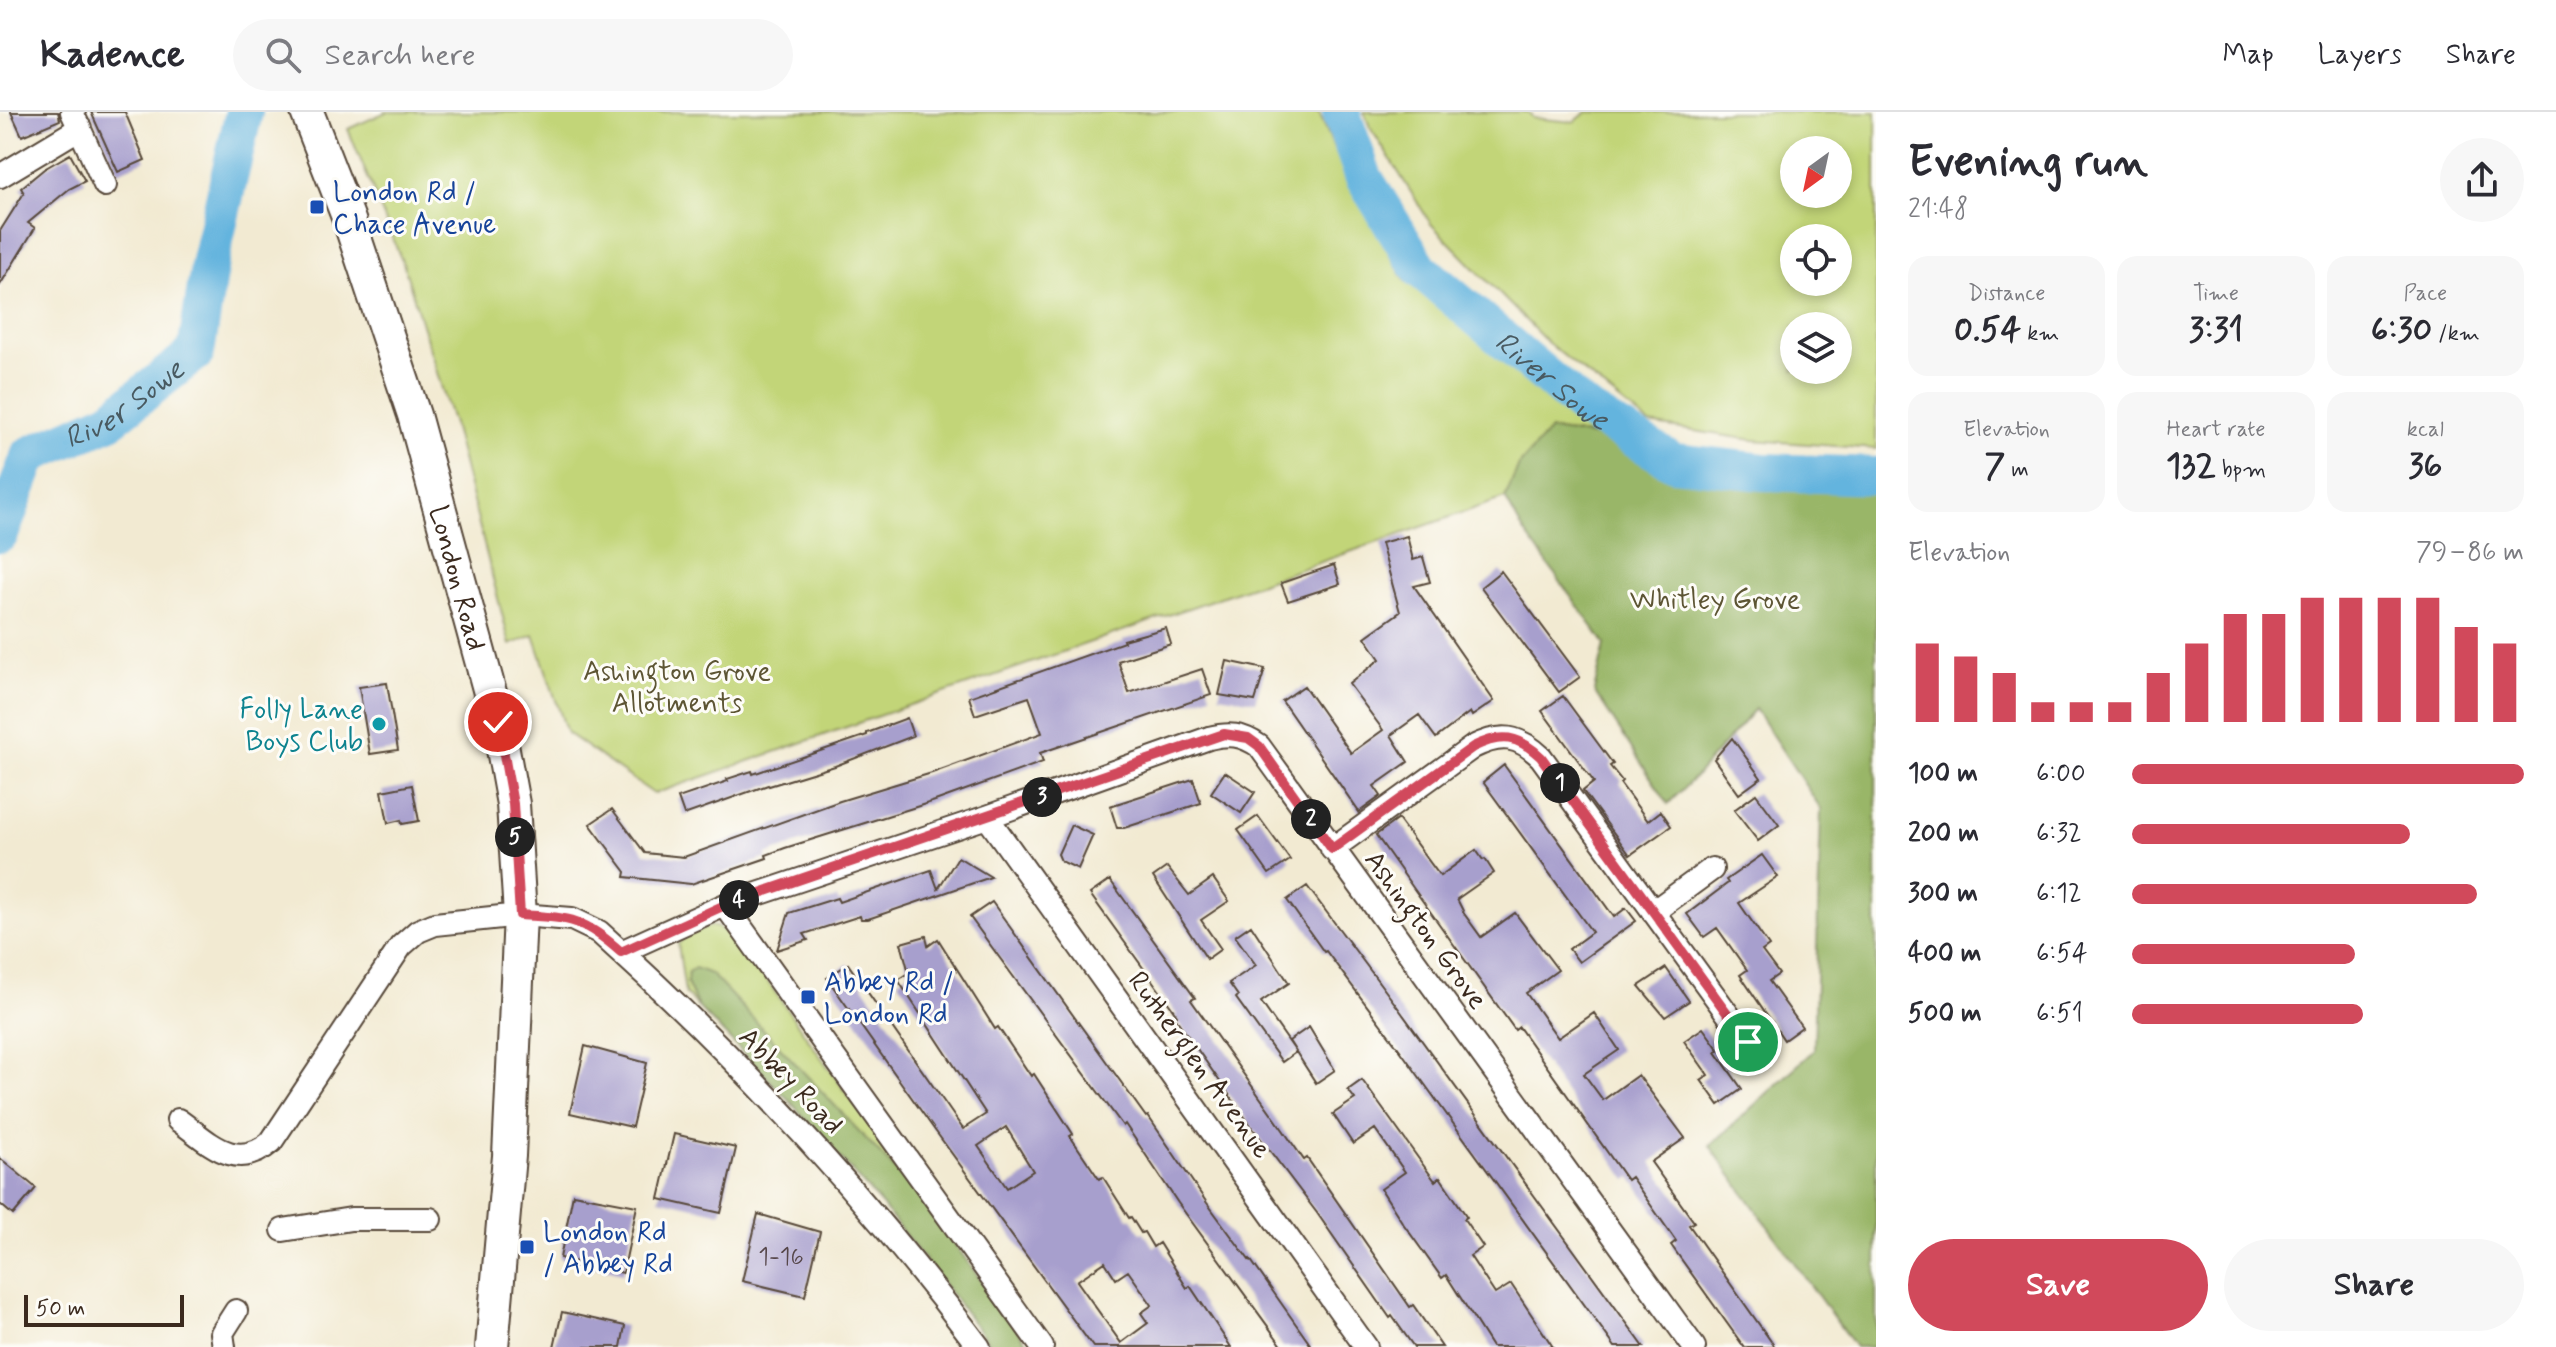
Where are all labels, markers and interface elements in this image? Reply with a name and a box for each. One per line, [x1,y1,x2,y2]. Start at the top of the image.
search box [233,19,793,91]
text: Kadence [40,31,185,80]
icon: search [261,33,305,77]
text: Search here [325,36,476,75]
text: Map [2223,37,2274,74]
text: Layers [2318,37,2402,74]
text: Share [2446,37,2516,74]
text: Evening run [1908,134,2148,192]
north arrow [1780,136,1852,208]
map controls [1780,136,1852,384]
button: share [2440,138,2524,222]
place label: London Rd / Chace Avenue [333,175,496,244]
text: 21:48 [1908,193,1968,227]
marker: London Rd / Chace Avenue [308,198,326,216]
button: locate [1780,224,1852,296]
text: Distance [1968,280,2045,308]
text: Time [2193,280,2239,308]
text: Pace [2403,280,2447,308]
text: 0.54 [1954,308,2021,353]
text: 3:31 [2189,308,2243,353]
text: 6:30 [2371,308,2432,353]
button: layers [1780,312,1852,384]
text: km [2021,320,2059,348]
text: /km [2432,320,2480,348]
water label: River Sowe [1486,323,1617,441]
water label: River Sowe [58,350,194,459]
text: Elevation [1963,416,2050,444]
text: Heart rate [2167,416,2265,444]
text: kcal [2407,416,2444,444]
text: 7 [1985,444,2005,489]
text: 132 [2166,444,2216,489]
text: 36 [2408,444,2442,489]
text: m [2005,456,2029,484]
text: bpm [2216,456,2266,484]
street label: London Road [419,502,494,655]
text: Elevation [1908,536,2010,570]
text: 79–86 m [2416,536,2524,570]
park label: Whitley Grove [1630,582,1800,619]
park label: Ashington Grove Allotments [583,654,771,723]
pin [464,688,532,756]
place label: Folly Lane Boys Club [239,692,363,761]
icon: check [476,700,520,744]
marker: Folly Lane Boys Club [370,715,388,733]
text: 100 m [1908,757,1978,791]
text: 6:00 [2036,757,2086,791]
pin: 1 [1540,763,1580,803]
text: 1 [1555,769,1565,797]
pin: 3 [1022,777,1062,817]
text: 3 [1037,783,1047,811]
pin: 2 [1291,799,1331,839]
text: 2 [1306,805,1316,833]
pin: 5 [495,817,535,857]
text: 200 m [1908,817,1979,851]
text: 6:32 [2036,817,2082,851]
text: 5 [508,823,522,851]
street label: Ashington Grove [1352,844,1495,1019]
text: 300 m [1908,877,1978,911]
text: 6:12 [2036,877,2082,911]
pin: 4 [719,880,759,920]
text: 4 [733,886,745,914]
text: 400 m [1908,937,1981,971]
text: 6:54 [2036,937,2088,971]
street label: Rutherglen Avenue [1116,964,1279,1168]
place label: Abbey Rd / London Rd [824,965,954,1034]
marker: Abbey Rd / London Rd [799,988,817,1006]
text: 500 m [1908,997,1982,1031]
text: 6:51 [2036,997,2083,1031]
pin [1714,1008,1782,1076]
street label: Abbey Road [730,1020,851,1143]
icon: arrive [1726,1020,1770,1064]
place label: London Rd / Abbey Rd [543,1215,673,1284]
marker: London Rd / Abbey Rd [518,1238,536,1256]
button: Save [1908,1239,2208,1331]
button: Share [2224,1239,2524,1331]
house number: 1-16 [758,1242,804,1273]
scale bar [24,1291,184,1327]
text: 50 m [36,1295,85,1323]

